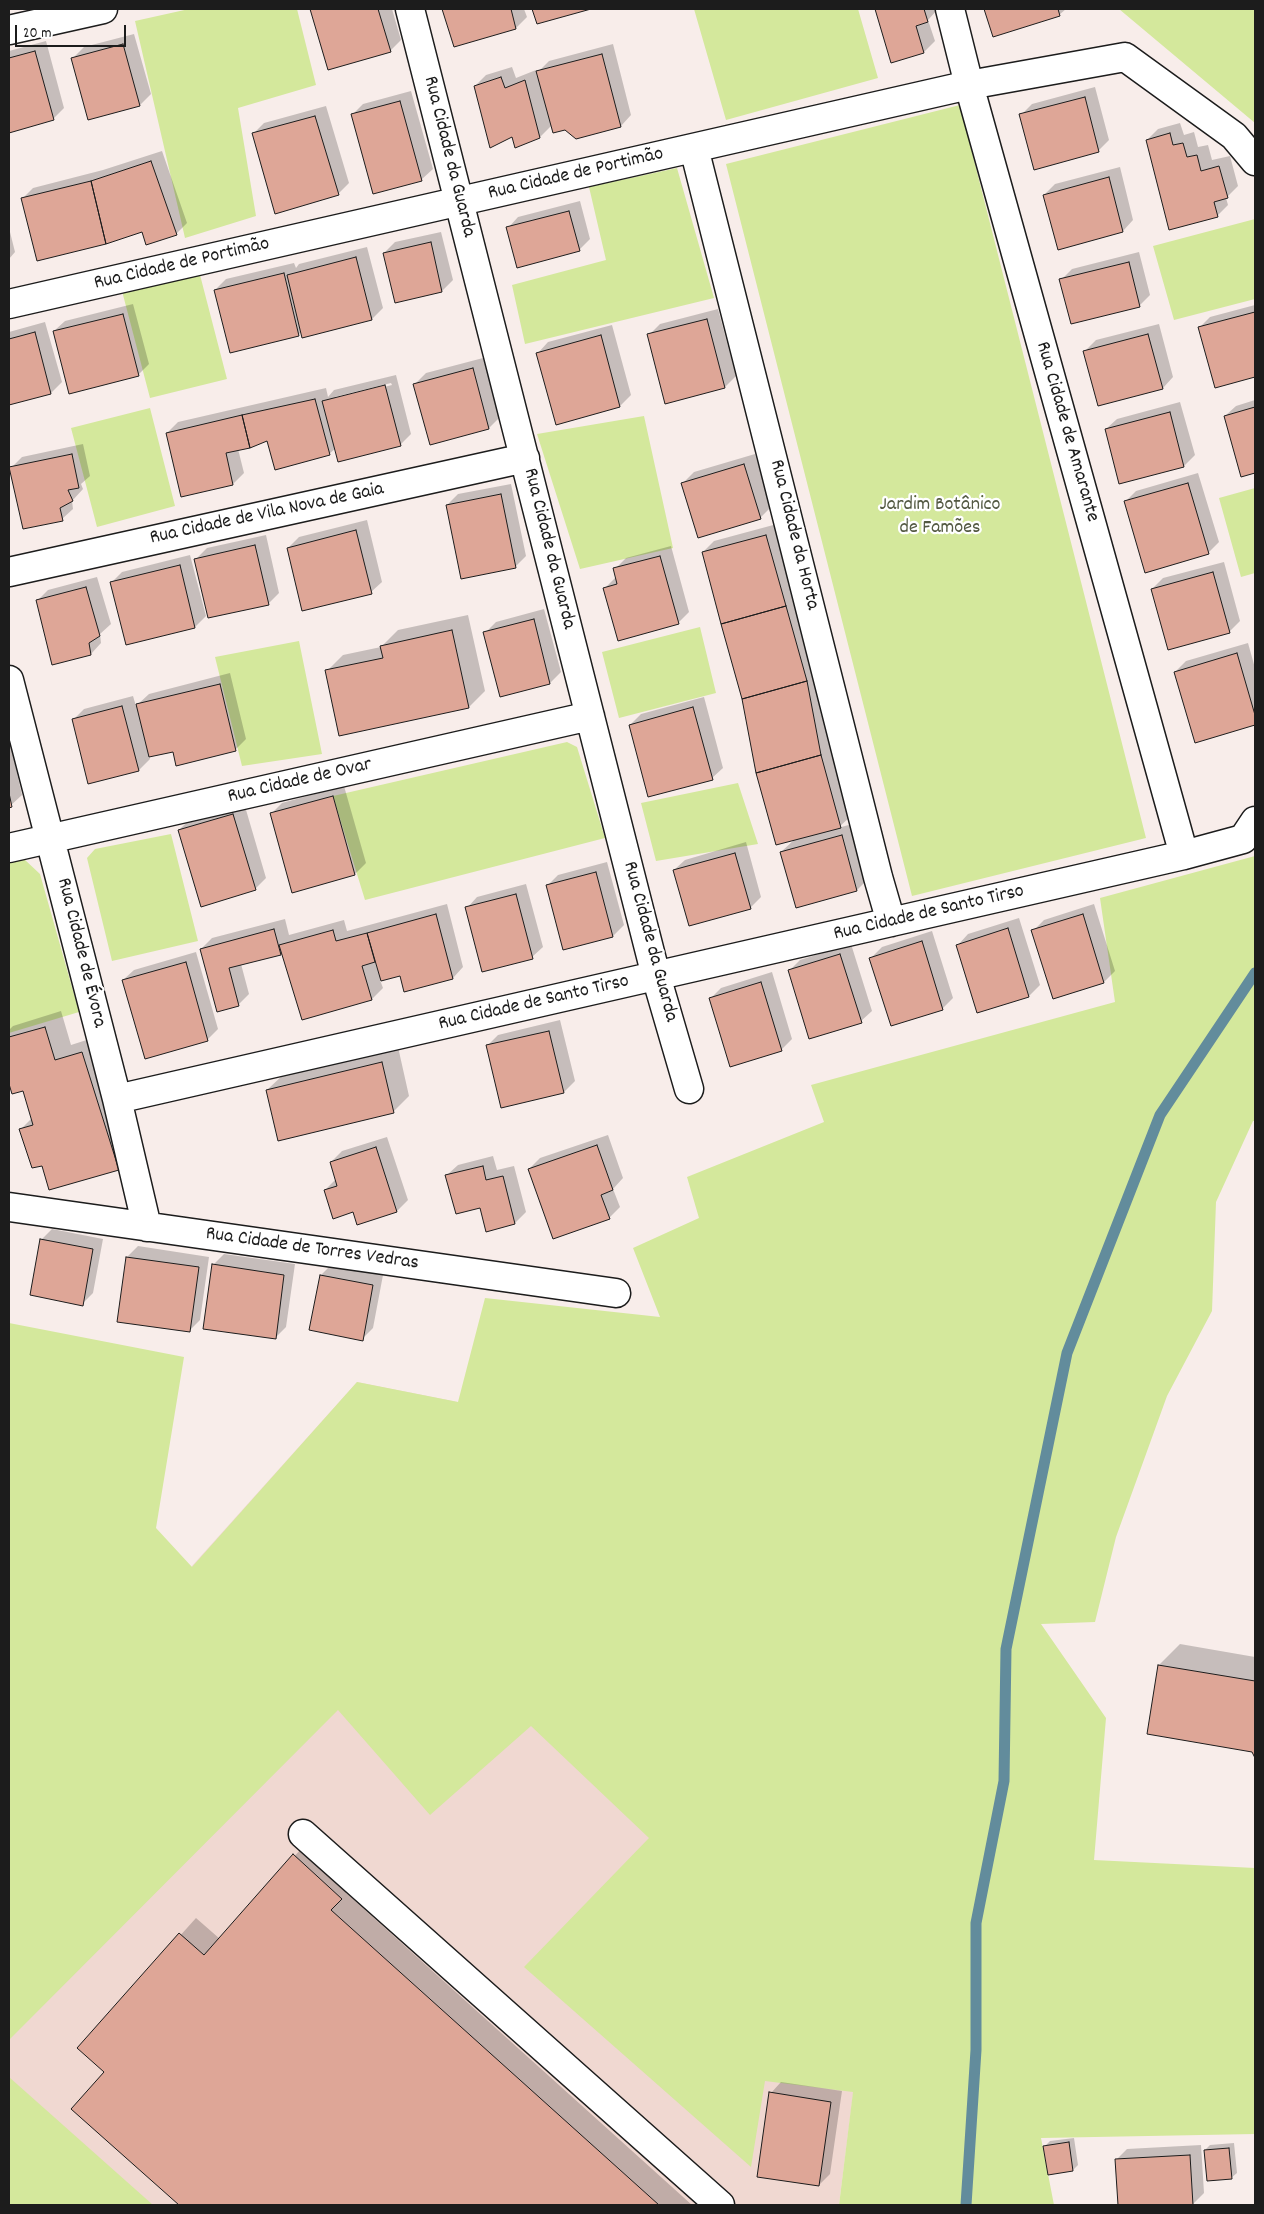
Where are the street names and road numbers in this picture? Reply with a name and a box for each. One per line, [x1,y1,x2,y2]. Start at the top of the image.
street label: Rua Cidade da Guarda [416,74,480,240]
street label: Rua Cidade de Portimão [486,143,666,207]
street label: Rua Cidade de Portimão [92,233,272,297]
street label: Rua Cidade de Amarante [1029,339,1103,525]
street label: Rua Cidade da Horta [763,457,823,613]
street label: Rua Cidade da Guarda [516,466,580,632]
street label: Rua Cidade de Vila Nova de Gaia [148,478,386,552]
street label: Rua Cidade de Ovar [226,754,374,810]
street label: Rua Cidade da Guarda [616,859,682,1025]
street label: Rua Cidade de Évora [50,876,110,1030]
street label: Rua Cidade de Santo Tirso [831,880,1027,948]
street label: Rua Cidade de Santo Tirso [436,970,632,1038]
street label: Rua Cidade de Torres Vedras [204,1223,420,1277]

